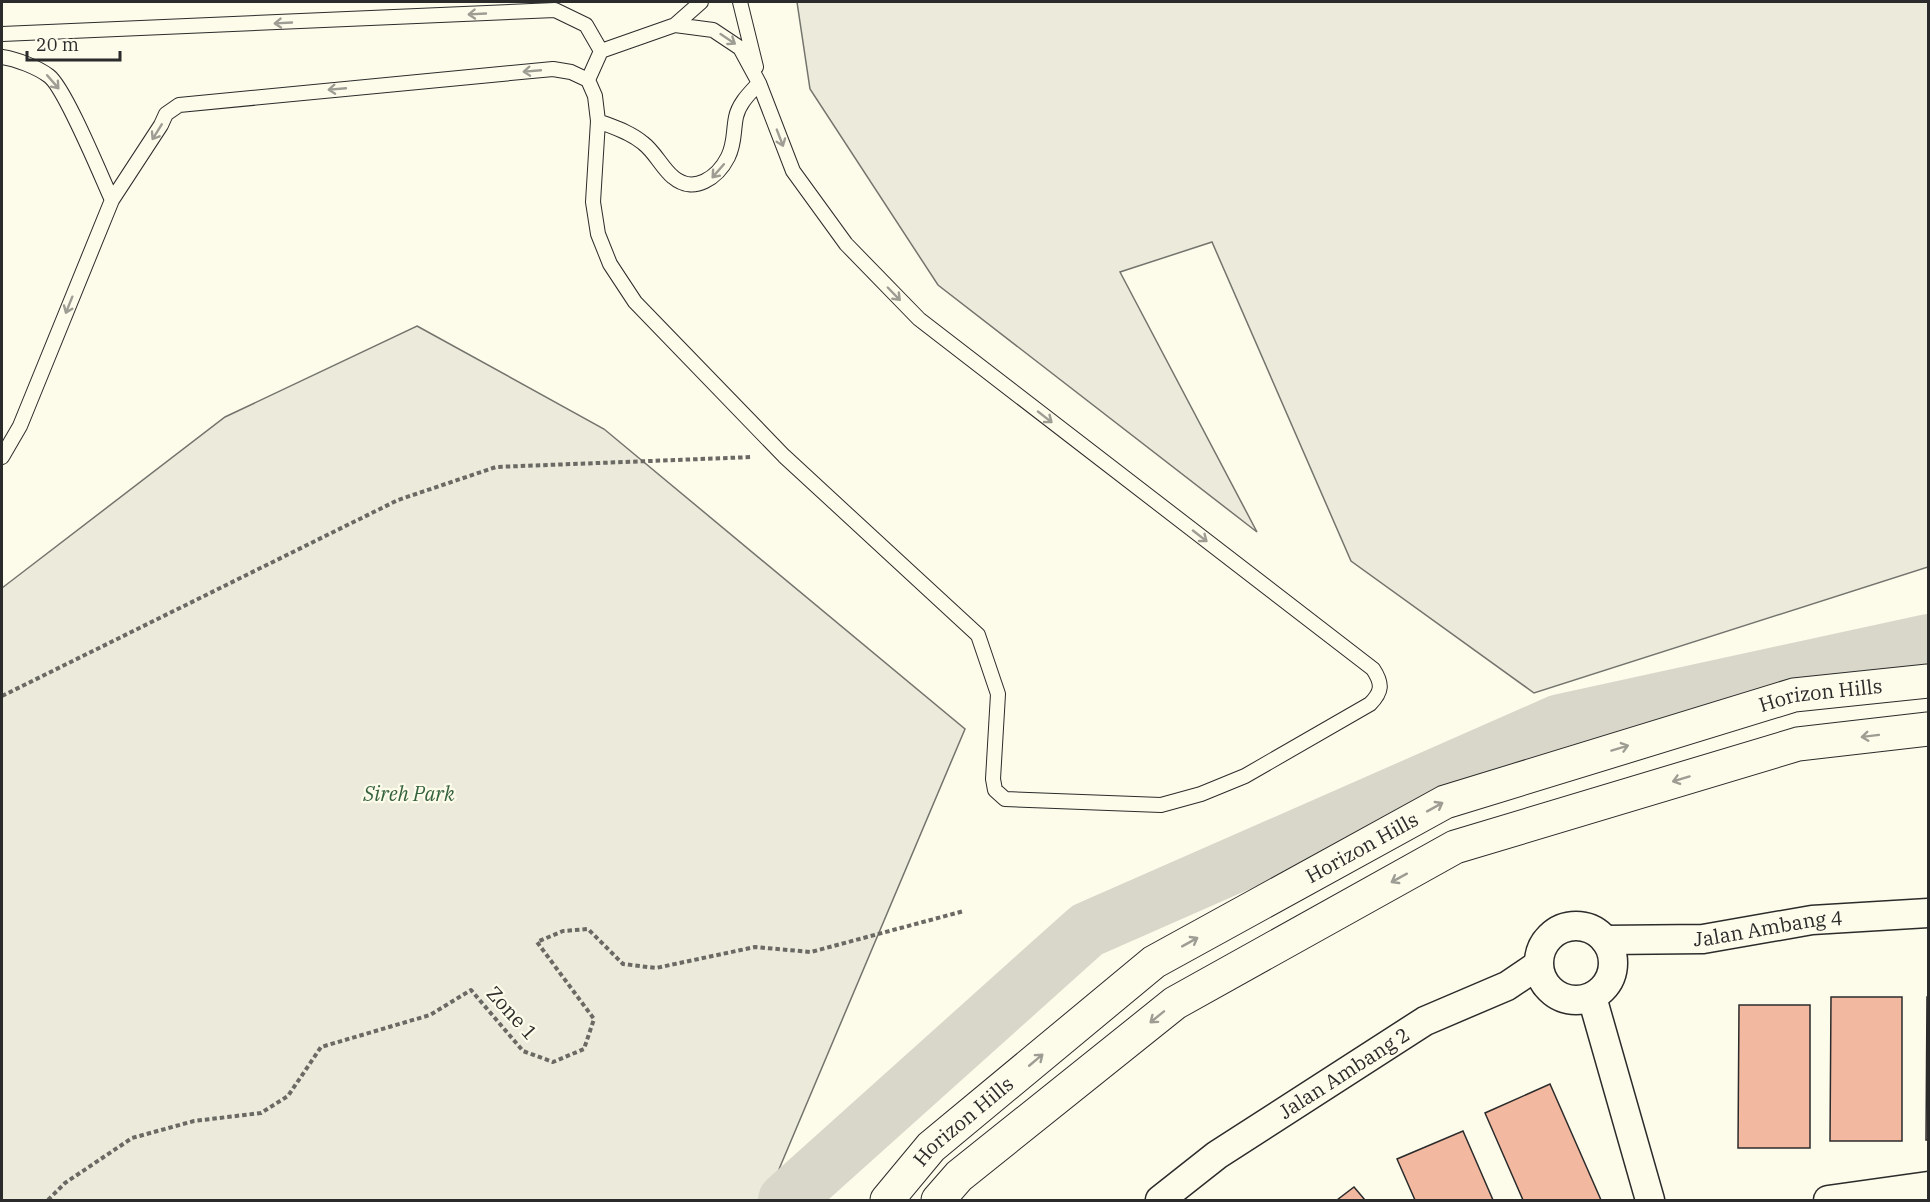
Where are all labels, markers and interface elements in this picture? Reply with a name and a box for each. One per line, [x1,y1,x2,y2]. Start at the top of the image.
one-way arrow [468,8,488,19]
one-way arrow [273,17,293,28]
scale bar [27,24,120,62]
text: 20 m [36,33,79,56]
one-way arrow [719,33,735,45]
one-way arrow [522,66,542,77]
one-way arrow [46,74,59,90]
one-way arrow [328,84,348,95]
one-way arrow [150,123,163,140]
one-way arrow [775,128,786,147]
one-way arrow [711,163,725,178]
one-way arrow [887,286,901,301]
one-way arrow [63,295,74,313]
one-way arrow [1037,410,1053,423]
one-way arrow [1191,529,1207,542]
street label: Horizon Hills [1755,672,1883,718]
one-way arrow [1861,730,1881,741]
one-way arrow [1610,742,1629,753]
one-way arrow [1672,774,1691,785]
park label: Sireh Park [362,780,455,807]
one-way arrow [1426,801,1443,813]
street label: Horizon Hills [1301,805,1423,889]
one-way arrow [1391,872,1408,884]
street label: Jalan Ambang 4 [1694,904,1843,952]
one-way arrow [1181,936,1199,947]
street label: Zone 1 [481,980,544,1046]
one-way arrow [1150,1011,1166,1024]
street label: Jalan Ambang 2 [1273,1020,1415,1125]
one-way arrow [1028,1053,1043,1067]
street label: Horizon Hills [907,1070,1019,1172]

